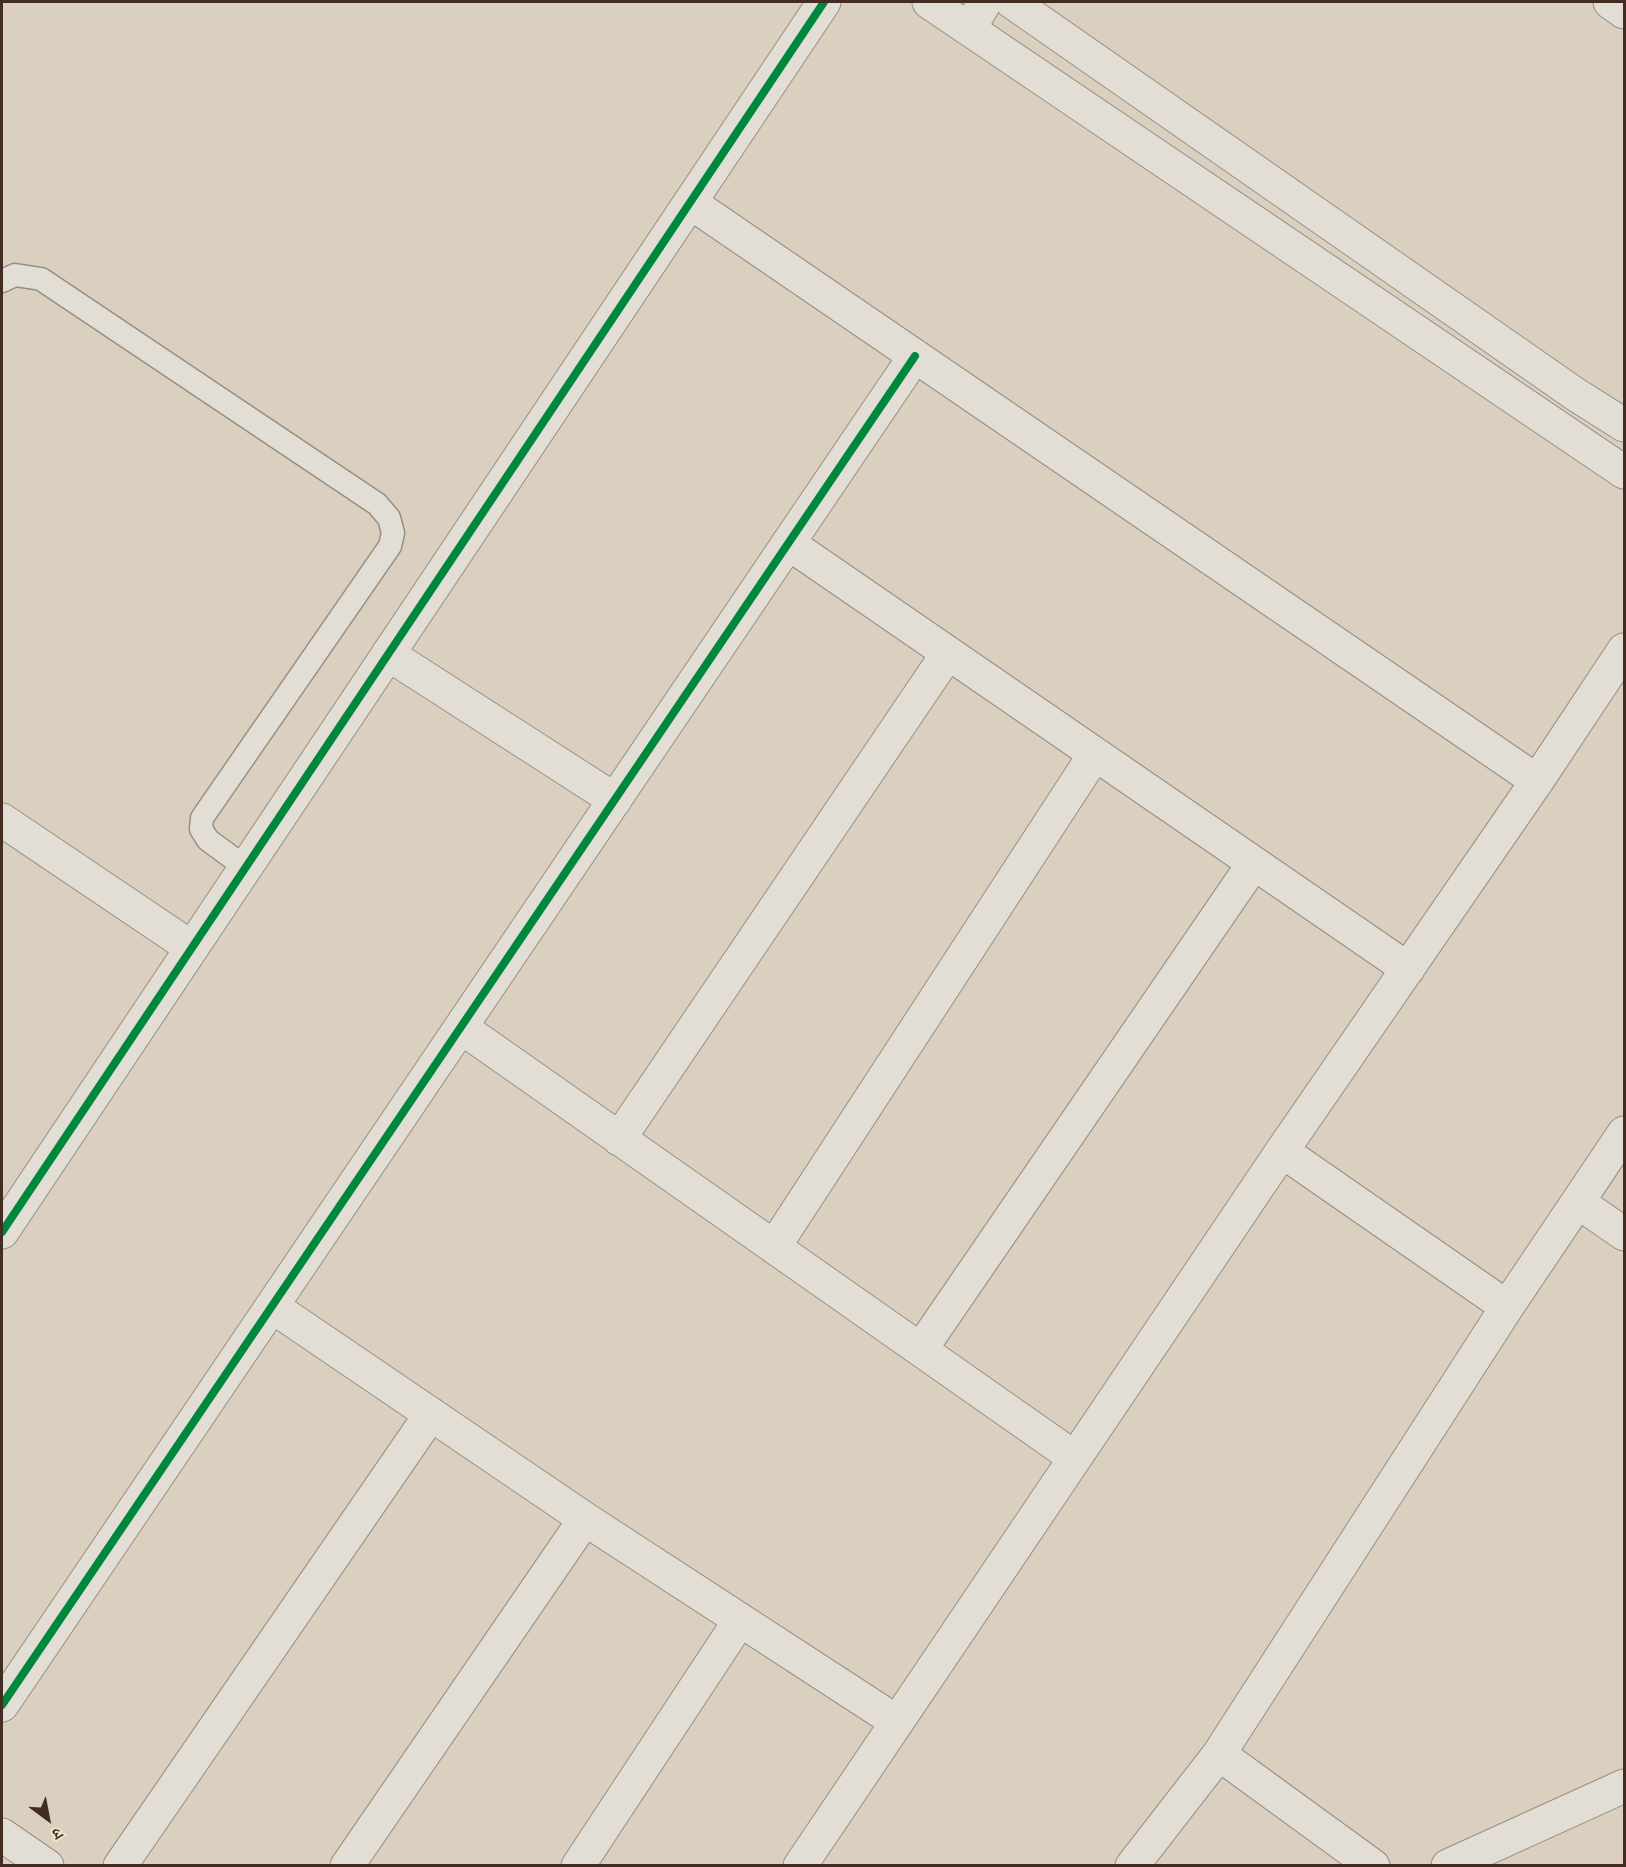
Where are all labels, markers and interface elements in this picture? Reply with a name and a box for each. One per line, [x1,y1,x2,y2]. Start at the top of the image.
north arrow [18,1789,78,1849]
text: उ [48,1822,67,1847]

